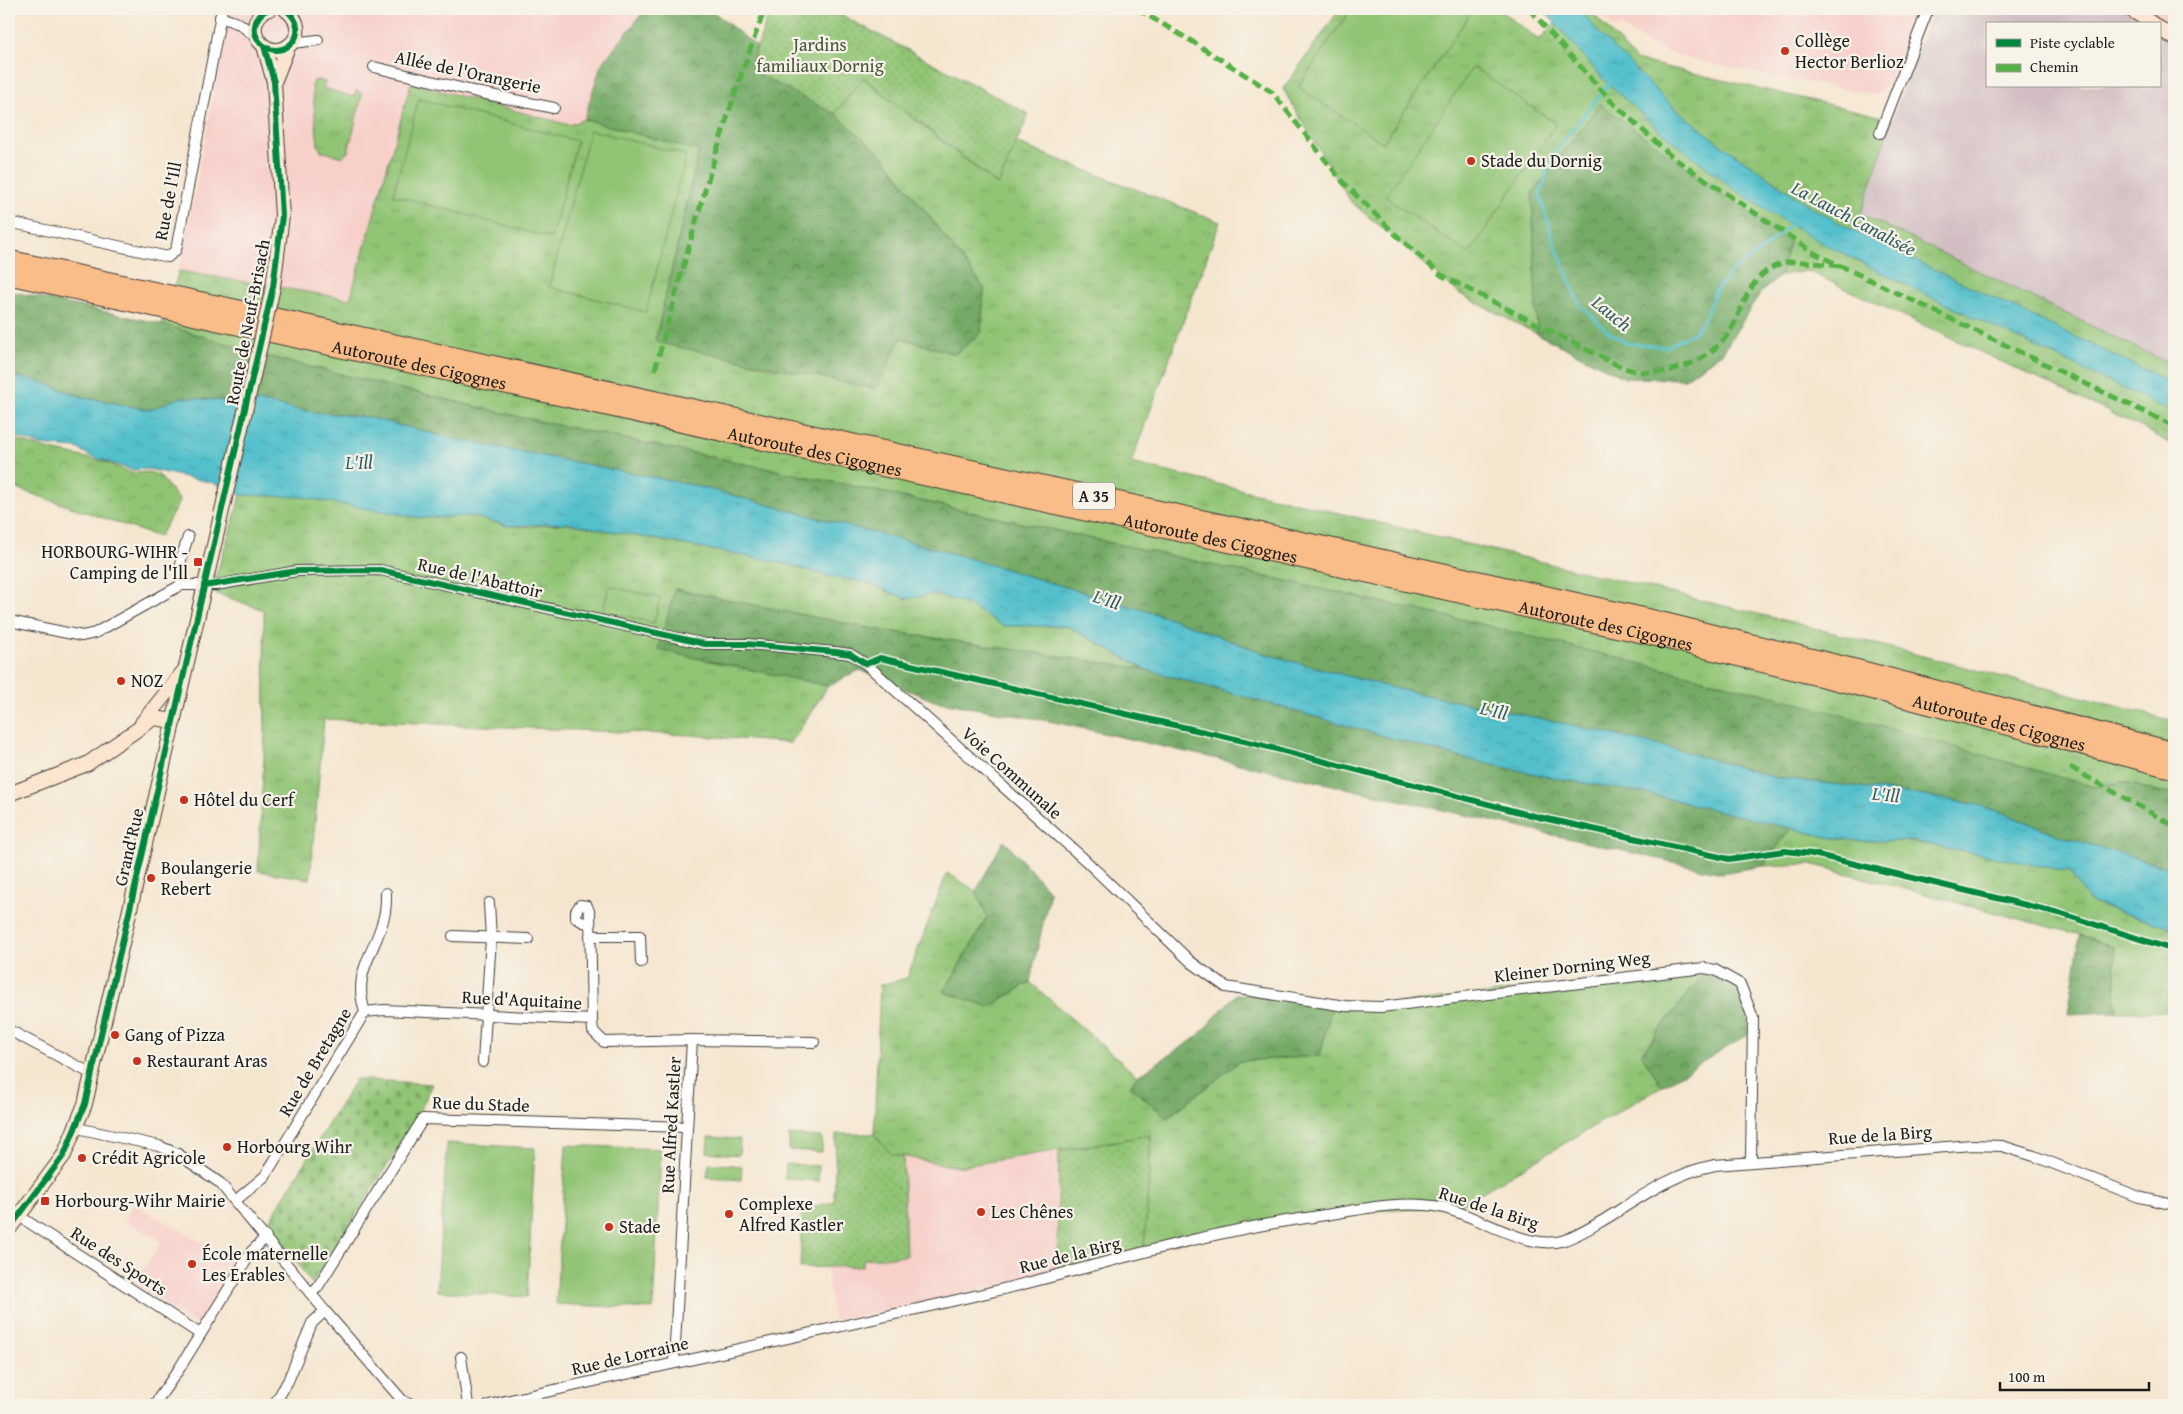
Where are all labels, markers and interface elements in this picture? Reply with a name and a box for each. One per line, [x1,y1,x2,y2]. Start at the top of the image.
legend [1986,22,2160,88]
place label: Collège Hector Berlioz [1795,27,1904,75]
park label: Jardins familiaux Dornig [756,31,884,79]
text: Piste cyclable [2030,32,2115,53]
street label: Allée de l'Orangerie [393,43,544,100]
marker: Collège Hector Berlioz [1779,45,1791,57]
text: Chemin [2030,56,2079,77]
place label: Stade du Dornig [1481,147,1602,174]
marker: Stade du Dornig [1465,155,1477,167]
street label: Rue de l'Ill [147,159,188,243]
water label: La Lauch Canalisée [1786,173,1922,263]
street label: Route de Neuf-Brisach [218,237,277,407]
water label: Lauch [1585,288,1638,338]
street label: Autoroute des Cigognes [330,332,509,397]
street label: Autoroute des Cigognes [725,419,905,483]
water label: L'Ill [344,448,373,476]
road number: A 35 [1073,482,1115,510]
street label: Autoroute des Cigognes [1121,506,1300,570]
place label: HORBOURG-WIHR - Camping de l'Ill [41,538,188,586]
street label: Rue de l'Abattoir [415,550,546,605]
marker: HORBOURG-WIHR - Camping de l'Ill [192,556,204,568]
water label: L'Ill [1088,581,1125,617]
street label: Autoroute des Cigognes [1516,592,1696,658]
place label: NOZ [131,667,163,694]
marker: NOZ [115,675,127,687]
street label: Autoroute des Cigognes [1910,687,2089,758]
water label: L'Ill [1476,693,1511,727]
street label: Voie Communale [956,720,1069,825]
water label: L'Ill [1870,779,1902,809]
place label: Hôtel du Cerf [194,786,296,813]
marker: Hôtel du Cerf [178,794,190,806]
street label: Grand'Rue [106,805,151,889]
place label: Boulangerie Rebert [161,854,252,902]
marker: Boulangerie Rebert [145,872,157,884]
street label: Kleiner Dorning Weg [1492,944,1651,989]
street label: Rue d'Aquitaine [461,983,583,1016]
street label: Rue de Bretagne [271,1002,358,1121]
place label: Gang of Pizza [125,1021,226,1048]
marker: Gang of Pizza [109,1029,121,1041]
place label: Restaurant Aras [147,1047,268,1074]
marker: Restaurant Aras [131,1055,143,1067]
street label: Rue Alfred Kastler [653,1055,688,1194]
street label: Rue du Stade [432,1088,530,1119]
street label: Rue de la Birg [1827,1117,1933,1152]
place label: Horbourg Wihr [237,1133,353,1160]
marker: Horbourg Wihr [221,1141,233,1153]
place label: Crédit Agricole [92,1144,206,1171]
marker: Crédit Agricole [76,1152,88,1164]
street label: Rue de la Birg [1436,1179,1543,1236]
place label: Horbourg-Wihr Mairie [55,1187,225,1214]
place label: Complexe Alfred Kastler [739,1190,844,1238]
marker: Horbourg-Wihr Mairie [39,1195,51,1207]
place label: Les Chênes [991,1198,1073,1225]
marker: Les Chênes [975,1206,987,1218]
marker: Complexe Alfred Kastler [723,1208,735,1220]
place label: Stade [619,1213,661,1240]
street label: Rue des Sports [66,1219,173,1302]
marker: Stade [603,1221,615,1233]
street label: Rue de la Birg [1016,1229,1123,1280]
place label: École maternelle Les Erables [202,1240,328,1288]
marker: École maternelle Les Erables [186,1258,198,1270]
street label: Rue de Lorraine [569,1329,691,1382]
scale bar [2000,1359,2149,1391]
text: 100 m [2008,1366,2046,1387]

